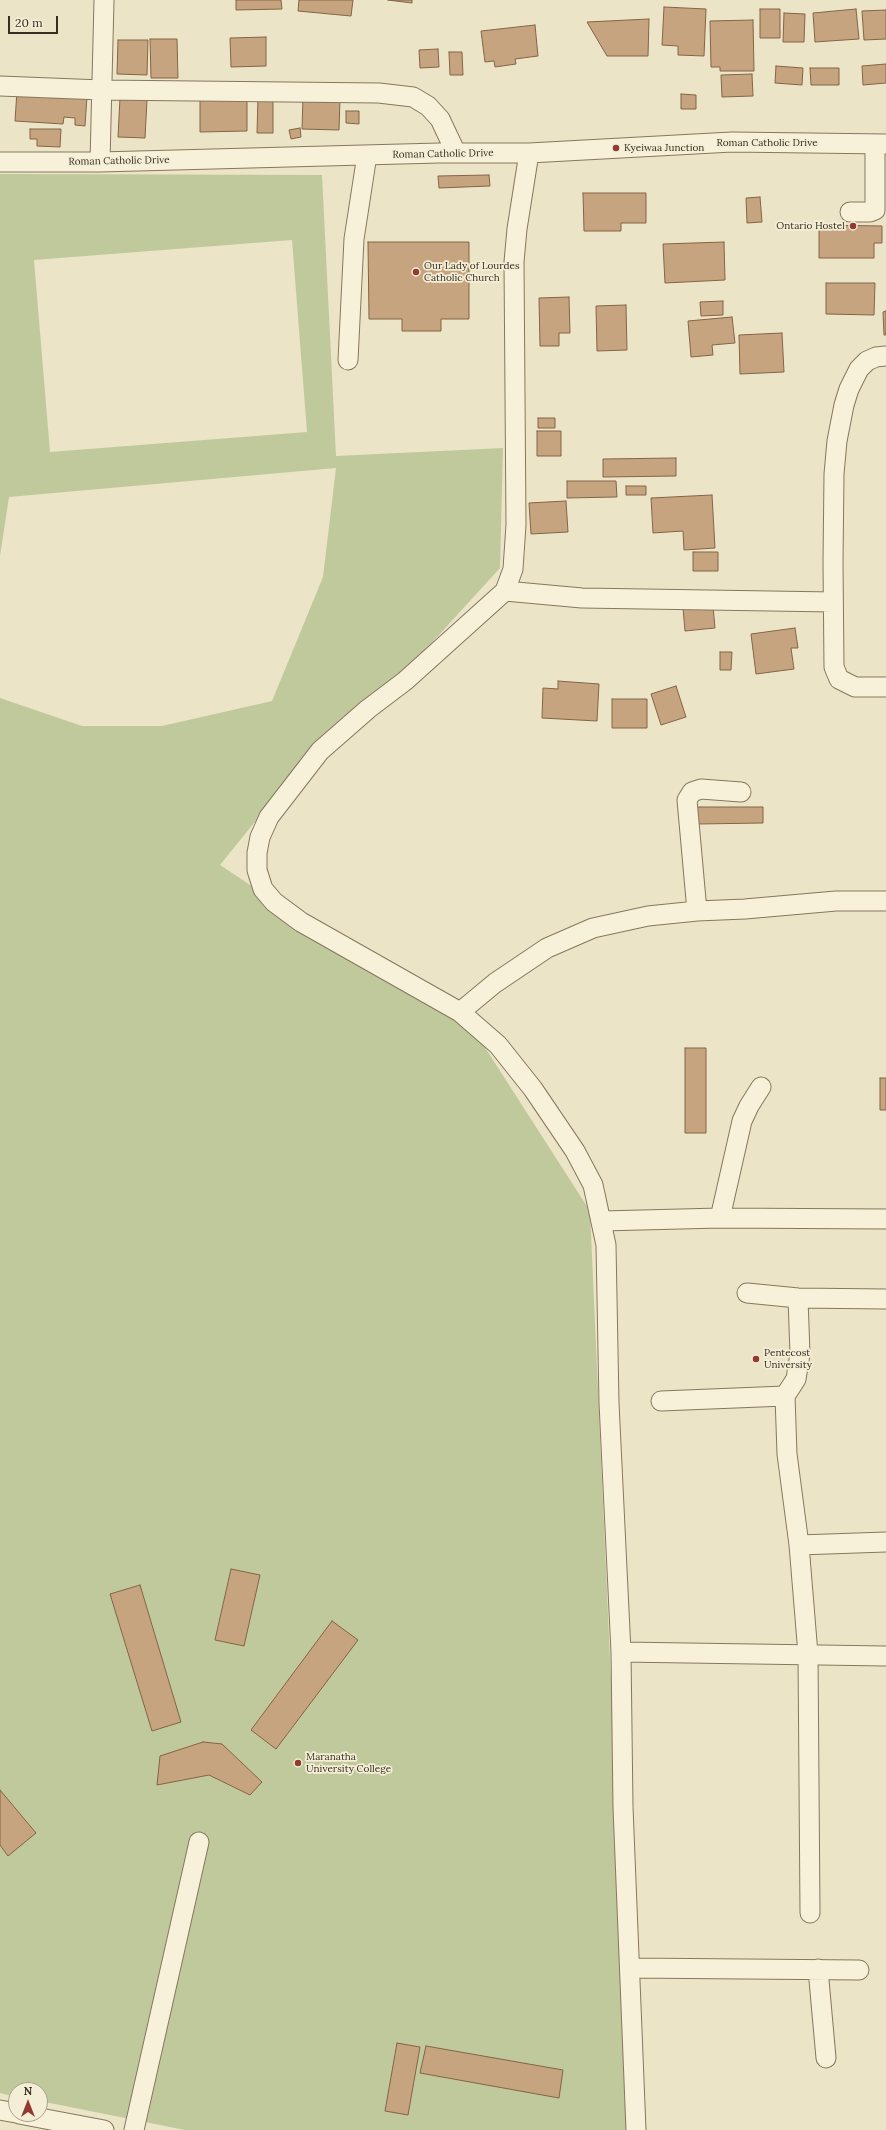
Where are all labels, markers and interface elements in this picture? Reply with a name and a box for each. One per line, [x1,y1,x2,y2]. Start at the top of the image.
scale bar [10,8,60,34]
text: 20 m [15,15,43,30]
street label: Roman Catholic Drive [716,137,818,149]
place label: Kyeiwaa Junction [624,142,704,154]
marker: Kyeiwaa Junction [611,143,621,153]
street label: Roman Catholic Drive [392,147,494,161]
street label: Roman Catholic Drive [68,154,170,168]
place label: Ontario Hostel [776,220,845,232]
marker: Ontario Hostel [848,221,858,231]
place label: Our Lady of Lourdes Catholic Church [424,260,520,284]
marker: Our Lady of Lourdes Catholic Church [411,267,421,277]
place label: Pentecost University [764,1347,812,1370]
marker: Pentecost University [751,1354,761,1364]
place label: Maranatha University College [306,1751,391,1774]
marker: Maranatha University College [293,1758,303,1768]
north arrow [8,2082,48,2122]
text: N [24,2084,32,2098]

